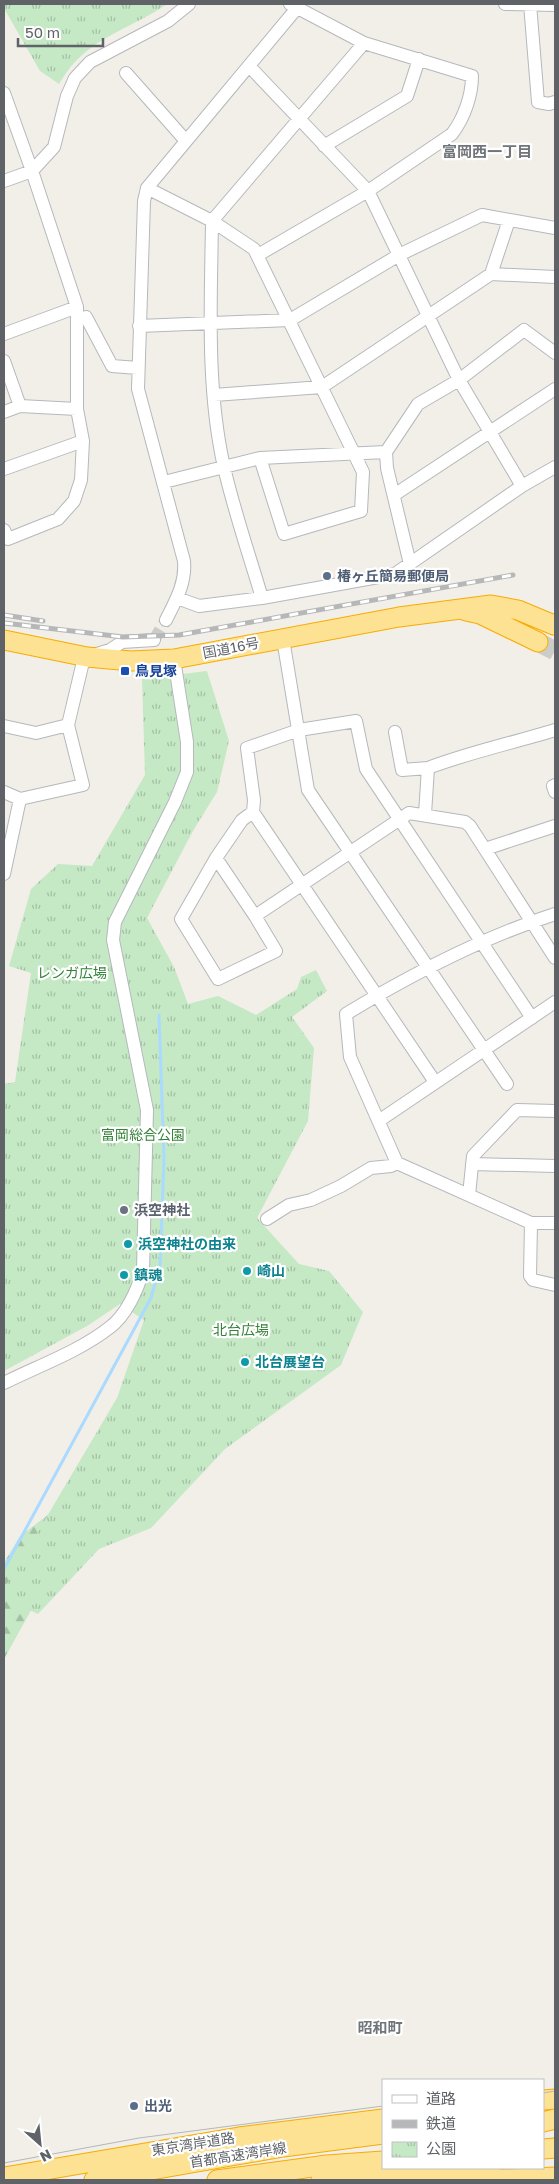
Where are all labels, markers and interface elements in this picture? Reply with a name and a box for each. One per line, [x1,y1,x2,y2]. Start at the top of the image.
scale bar [18,15,102,47]
text: 50 m [25,23,60,41]
district label: 富岡西一丁目 [442,142,532,160]
place label: 椿ヶ丘簡易郵便局 [337,567,449,584]
marker: 椿ヶ丘簡易郵便局 [321,570,333,582]
street label: 国道16号 [201,634,261,661]
place label: 鳥見塚 [135,662,177,679]
marker: 鳥見塚 [119,665,131,677]
park label: レンガ広場 [37,964,107,981]
park label: 富岡総合公園 [101,1126,185,1143]
place label: 浜空神社 [134,1201,190,1218]
marker: 浜空神社 [118,1204,130,1216]
place label: 浜空神社の由来 [138,1235,236,1252]
marker: 浜空神社の由来 [122,1238,134,1250]
place label: 崎山 [257,1262,285,1279]
marker: 崎山 [241,1265,253,1277]
place label: 鎮魂 [134,1266,163,1283]
marker: 鎮魂 [118,1269,130,1281]
park label: 北台広場 [213,1321,269,1338]
place label: 北台展望台 [255,1353,325,1370]
marker: 北台展望台 [239,1356,251,1368]
district label: 昭和町 [357,2018,403,2036]
legend [382,2079,544,2169]
text: 道路 [426,2089,456,2107]
place label: 出光 [144,2097,172,2114]
marker: 出光 [128,2100,140,2112]
text: 鉄道 [426,2114,456,2132]
north arrow [15,2119,65,2169]
street label: 東京湾岸道路 [150,2129,236,2158]
street label: 首都高速湾岸線 [188,2138,288,2171]
text: 公園 [426,2139,456,2157]
text: N [38,2146,55,2166]

